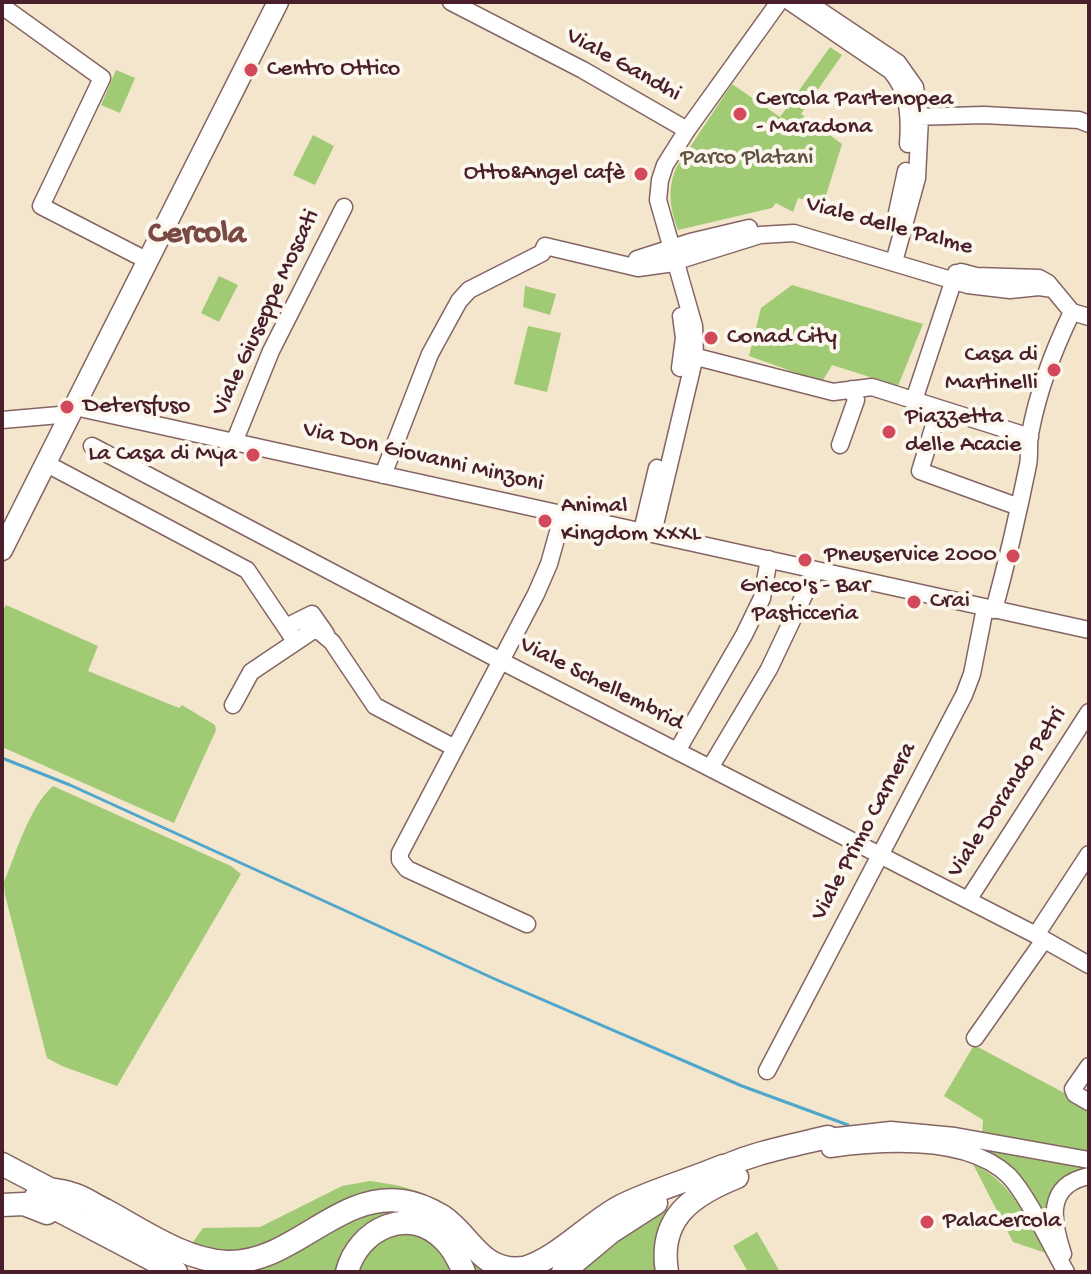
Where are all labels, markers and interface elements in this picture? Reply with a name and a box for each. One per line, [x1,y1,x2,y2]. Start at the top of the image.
street label: Viale Gandhi [560,23,686,109]
place label: Centro Ottico [267,56,400,84]
marker: Centro Ottico [242,61,260,79]
place label: Cercola Partenopea - Maradona [756,86,953,142]
marker: Cercola Partenopea - Maradona [731,105,749,123]
park label: Parco Platani [681,145,813,173]
place label: Otto&Angel cafè [464,160,625,188]
marker: Otto&Angel cafè [632,165,650,183]
street label: Viale delle Palme [802,191,976,263]
street label: Viale Giuseppe Moscati [207,205,327,421]
district label: Cercola [148,217,246,255]
place label: Conad City [727,324,837,352]
marker: Conad City [702,329,720,347]
place label: Casa di Martinelli [945,342,1038,398]
marker: Casa di Martinelli [1045,361,1063,379]
place label: Detersfuso [83,393,190,421]
marker: Detersfuso [58,398,76,416]
place label: Piazzetta delle Acacie [905,404,1021,460]
street label: Via Don Giovanni Minzoni [300,416,546,500]
marker: Piazzetta delle Acacie [880,423,898,441]
place label: La Casa di Mya [88,441,237,469]
marker: La Casa di Mya [244,446,262,464]
place label: Animal Kingdom XXXL [561,493,701,549]
marker: Animal Kingdom XXXL [536,512,554,530]
place label: Pneuservice 2000 [824,542,997,570]
marker: Pneuservice 2000 [1004,547,1022,565]
marker: Grieco's - Bar Pasticceria [796,551,814,569]
place label: Grieco's - Bar Pasticceria [740,573,870,629]
place label: Crai [930,588,970,616]
marker: Crai [905,593,923,611]
street label: Viale Schellembrid [514,631,688,739]
street label: Viale Dorando Petri [942,702,1074,884]
street label: Viale Primo Carnera [806,738,924,926]
place label: PalaCercola [943,1208,1061,1236]
marker: PalaCercola [918,1213,936,1231]

